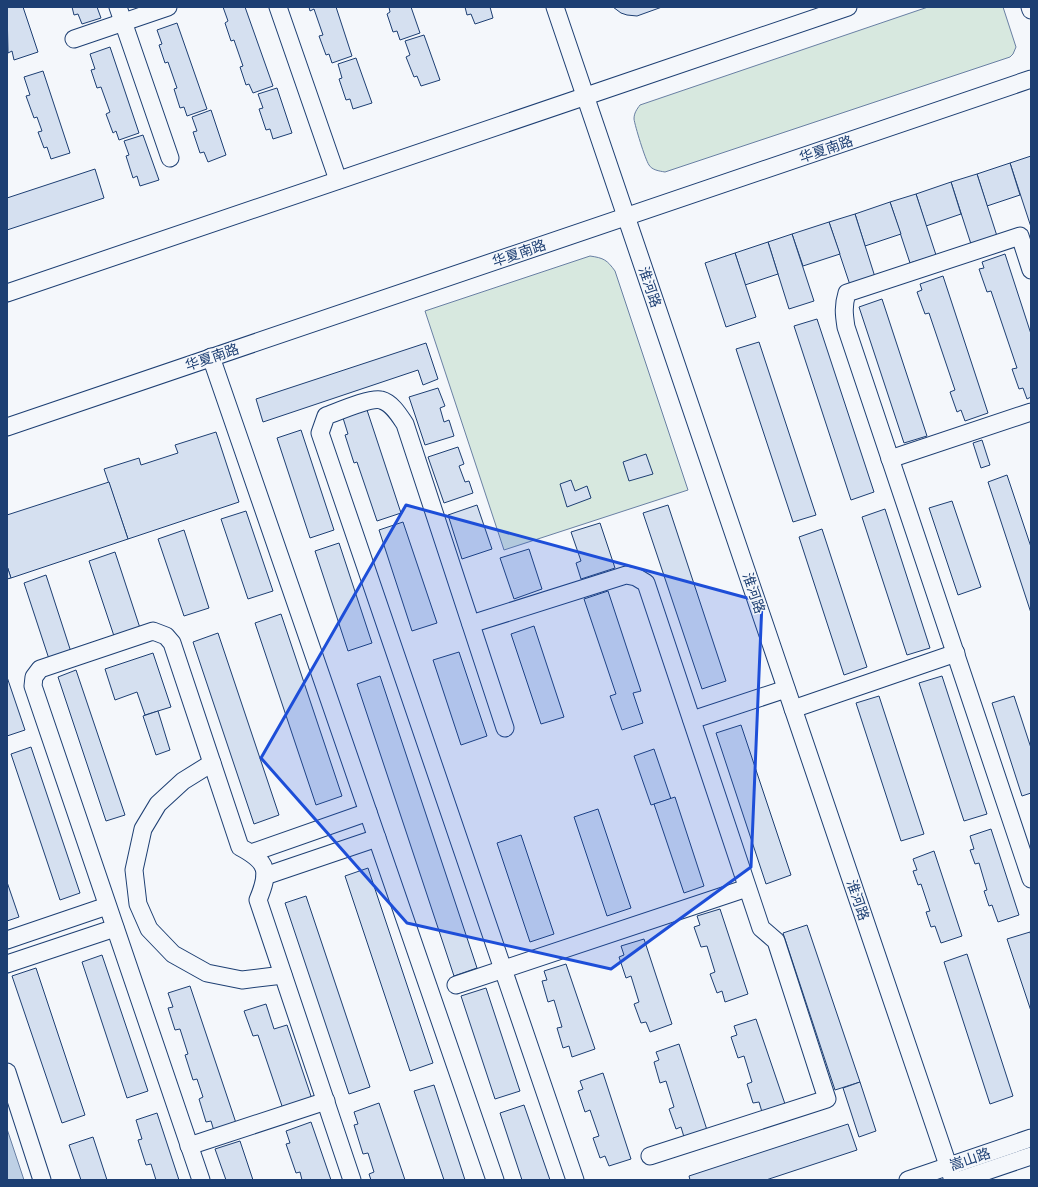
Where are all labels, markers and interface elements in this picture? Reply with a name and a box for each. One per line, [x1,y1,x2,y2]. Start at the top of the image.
street label: 华夏南路 [797,132,855,166]
street label: 华夏南路 [490,236,548,270]
street label: 淮河路 [636,265,664,309]
street label: 华夏南路 [183,340,241,374]
street label: 淮河路 [740,571,768,615]
street label: 淮河路 [844,878,872,922]
street label: 嵩山路 [948,1145,992,1173]

